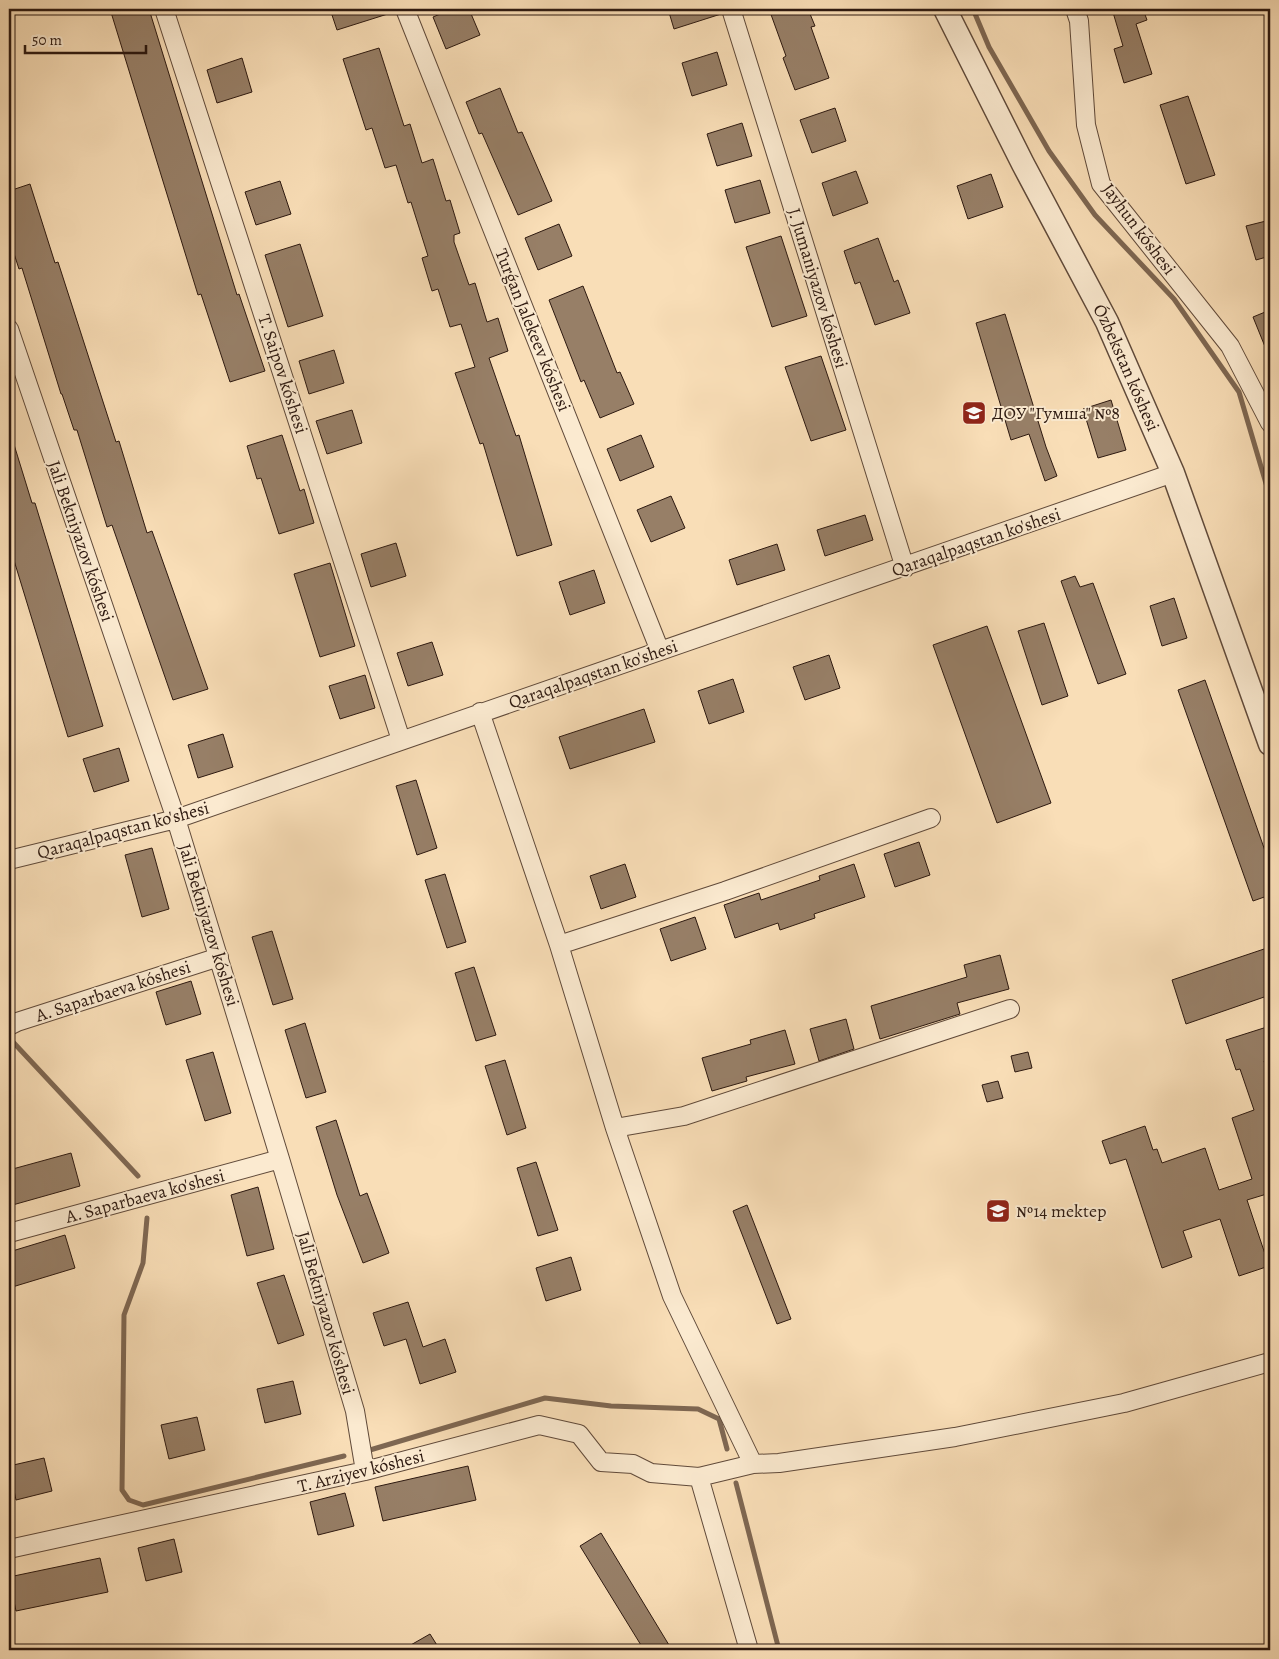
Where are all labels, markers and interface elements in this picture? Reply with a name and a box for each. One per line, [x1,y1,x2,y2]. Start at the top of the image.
scale bar [25,22,146,54]
text: 50 m [32,30,62,50]
street label: Jayhun kóshesi [1097,178,1181,280]
street label: J. Jumaniyazov kóshesi [782,205,854,371]
street label: Turǵan Jalekeev kóshesi [489,245,577,415]
street label: Ózbekstan kóshesi [1088,300,1165,435]
street label: T. Saipov kóshesi [252,311,314,437]
school or university icon: ДОУ "Гумша" №8 [961,400,987,426]
place label: ДОУ "Гумша" №8 [992,401,1120,425]
street label: Jali Bekniyazov kóshesi [42,457,120,625]
street label: Qaraqalpaqstan ko'shesi [888,502,1064,582]
street label: Qaraqalpaqstan ko'shesi [505,634,681,714]
street label: Qaraqalpaqstan ko'shesi [34,795,212,865]
street label: Jali Bekniyazov kóshesi [173,841,245,1009]
street label: A. Saparbaeva kóshesi [31,955,194,1028]
street label: A. Saparbaeva ko'shesi [62,1163,227,1229]
school or university icon: №14 mektep [985,1198,1011,1224]
place label: №14 mektep [1016,1199,1107,1223]
street label: Jali Bekniyazov kóshesi [291,1229,361,1397]
street label: T. Arziyev kóshesi [295,1444,427,1498]

